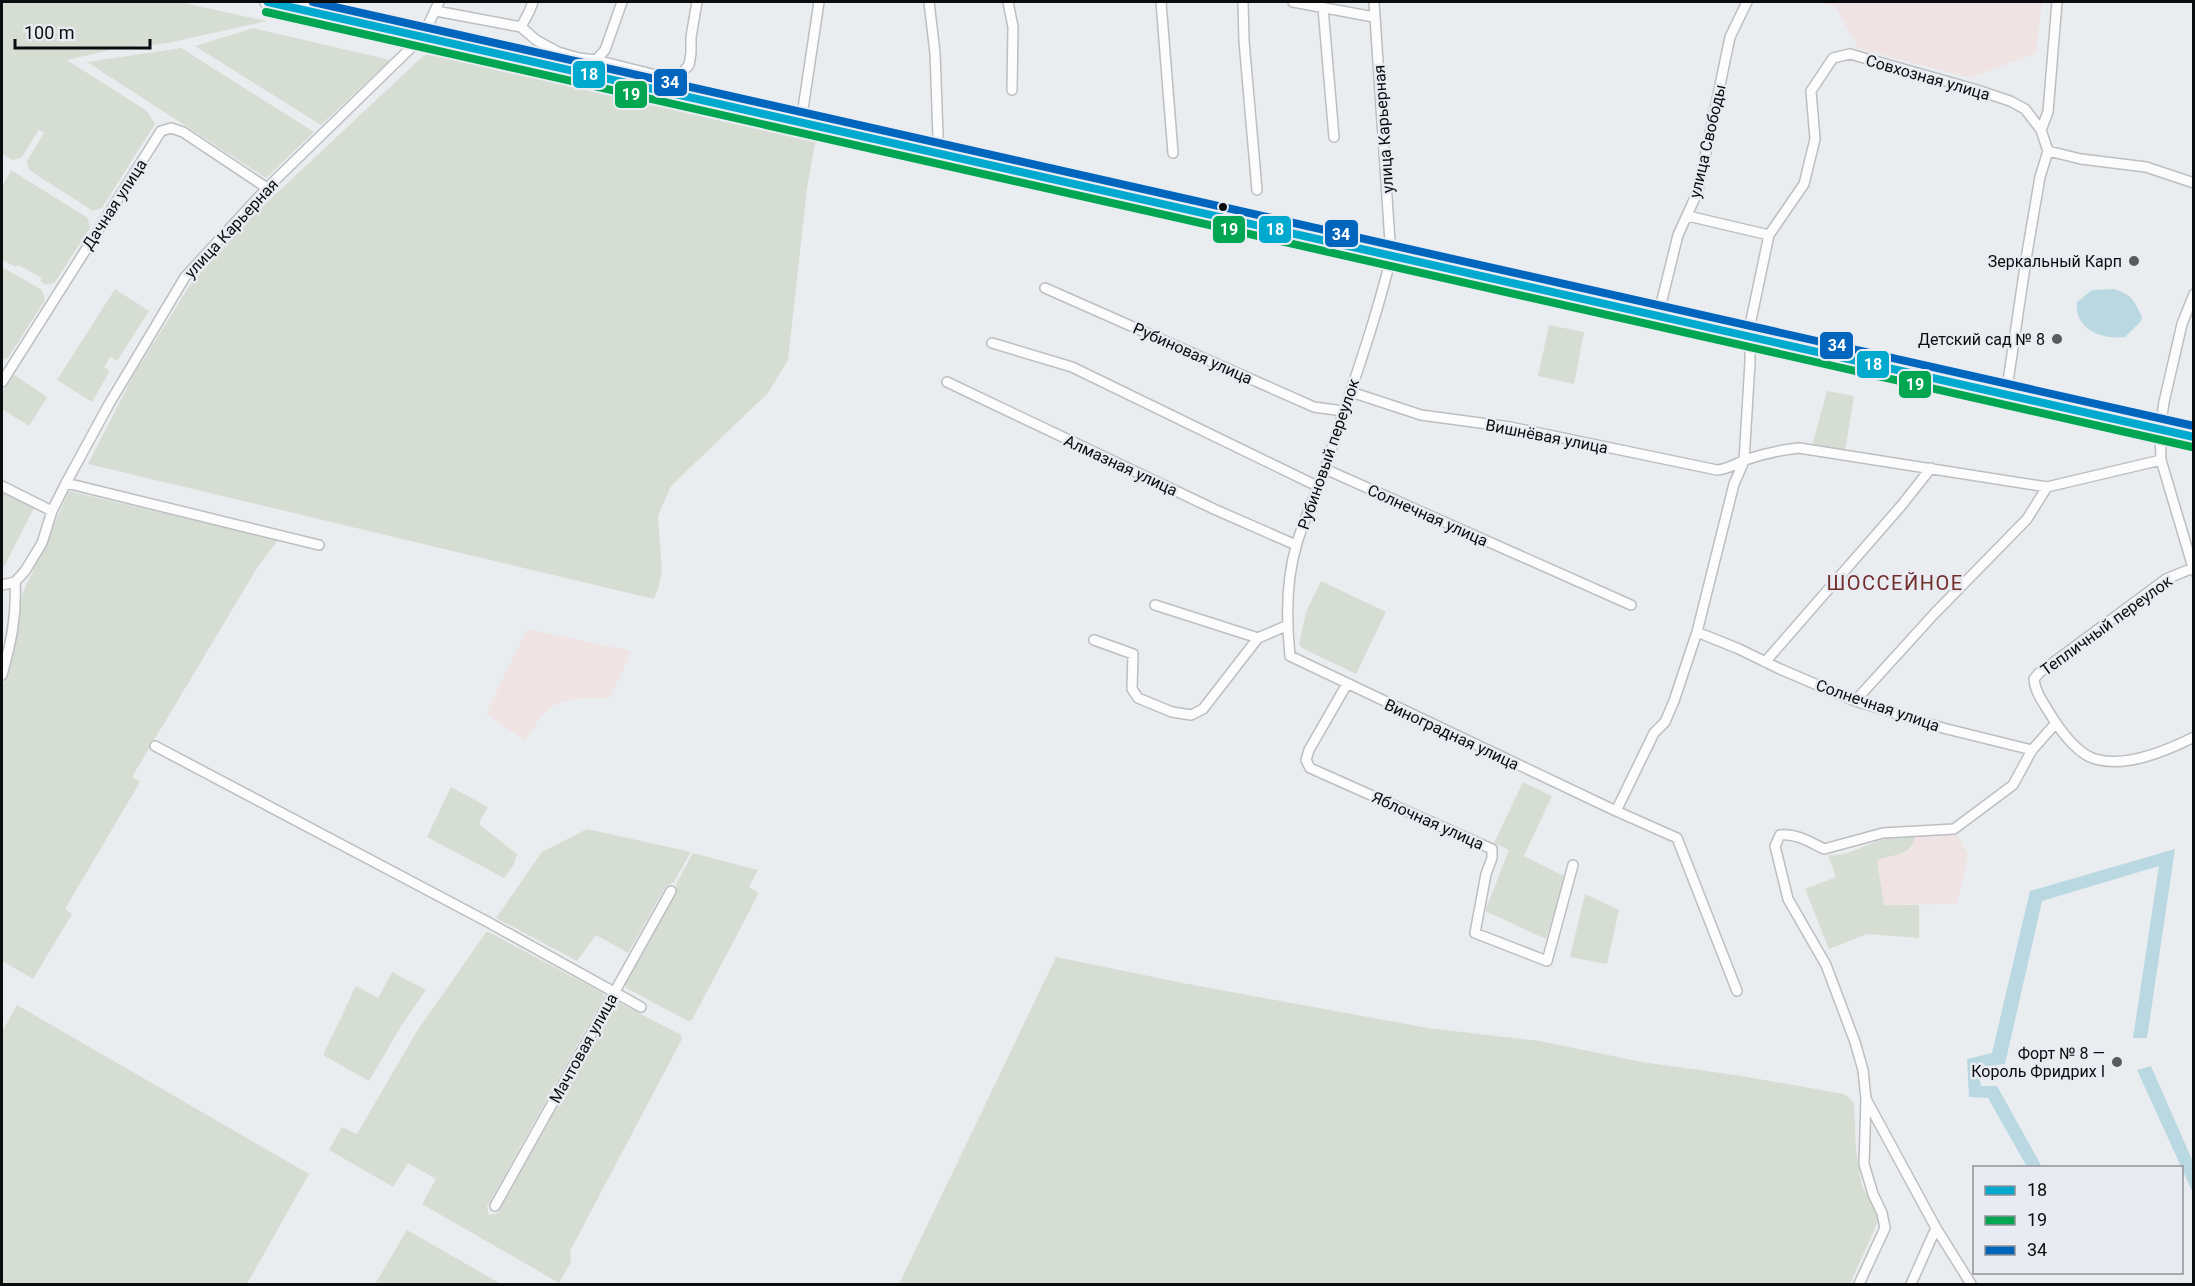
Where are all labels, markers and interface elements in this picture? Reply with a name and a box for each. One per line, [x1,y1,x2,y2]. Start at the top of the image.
scale bar [15,12,150,50]
text: 100 m [24,22,75,43]
street label: Совхозная улица [1864,51,1992,104]
line badge: 18 [572,60,606,89]
street label: улица Карьерная [1370,64,1397,194]
text: 18 [580,65,598,84]
line badge: 34 [653,68,688,97]
text: 34 [661,73,679,92]
line badge: 19 [614,80,648,109]
street label: улица Свободы [1685,82,1730,200]
text: 19 [622,85,640,104]
street label: Дачная улица [78,155,151,253]
street label: улица Карьерная [181,175,282,282]
unlabelled marker [1217,201,1229,213]
line badge: 19 [1212,215,1246,244]
line badge: 18 [1258,215,1292,244]
line badge: 34 [1324,219,1359,248]
text: 19 [1220,220,1238,239]
text: 18 [1266,220,1284,239]
text: 34 [1332,225,1350,244]
place label: Зеркальный Карп [1988,252,2122,271]
marker: Зеркальный Карп [2127,254,2141,268]
street label: Рубиновая улица [1130,319,1255,388]
place label: Детский сад № 8 [1918,330,2045,349]
line badge: 34 [1819,331,1854,360]
marker: Детский сад № 8 [2050,332,2064,346]
text: 34 [1828,336,1846,355]
line badge: 18 [1856,350,1890,379]
text: 18 [1864,355,1882,374]
line badge: 19 [1898,370,1932,399]
text: 19 [1906,375,1924,394]
street label: Рубиновый переулок [1294,376,1363,532]
street label: Вишнёвая улица [1484,415,1610,458]
street label: Алмазная улица [1061,431,1181,500]
street label: Солнечная улица [1365,480,1491,551]
district label: ШОССЕЙНОЕ [1826,571,1964,595]
street label: Тепличный переулок [2037,571,2176,679]
street label: Солнечная улица [1813,675,1942,736]
street label: Виноградная улица [1382,695,1522,774]
street label: Яблочная улица [1369,787,1487,854]
street label: Мачтовая улица [545,990,621,1106]
place label: Форт № 8 — Король Фридрих I [1971,1044,2105,1081]
marker: Форт № 8 — Король Фридрих I [2110,1055,2124,1069]
legend [1973,1166,2183,1274]
text: 18 [2027,1179,2047,1200]
text: 19 [2027,1209,2047,1230]
text: 34 [2027,1239,2047,1260]

